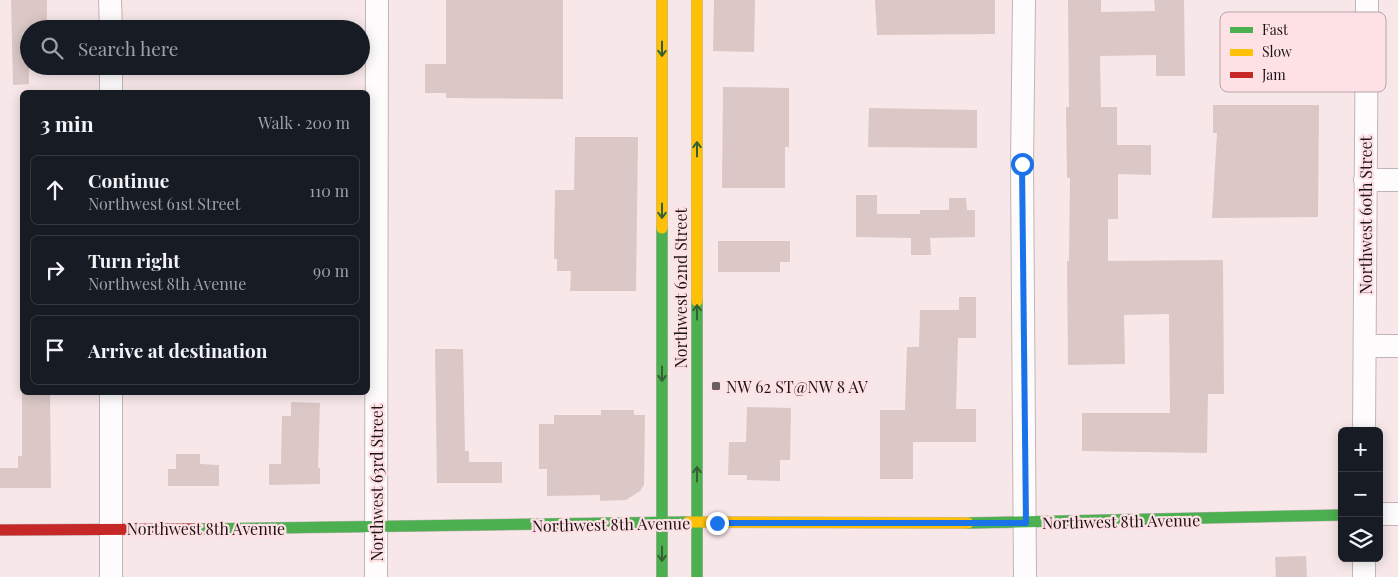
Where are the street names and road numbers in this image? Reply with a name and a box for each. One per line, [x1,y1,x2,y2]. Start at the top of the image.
street label: Northwest 60th Street [1355,135,1376,294]
street label: Northwest 62nd Street [670,207,691,368]
street label: Northwest 63rd Street [366,404,387,562]
street label: Northwest 8th Avenue [1042,509,1200,533]
street label: Northwest 8th Avenue [532,512,690,536]
street label: Northwest 8th Avenue [127,518,285,539]

